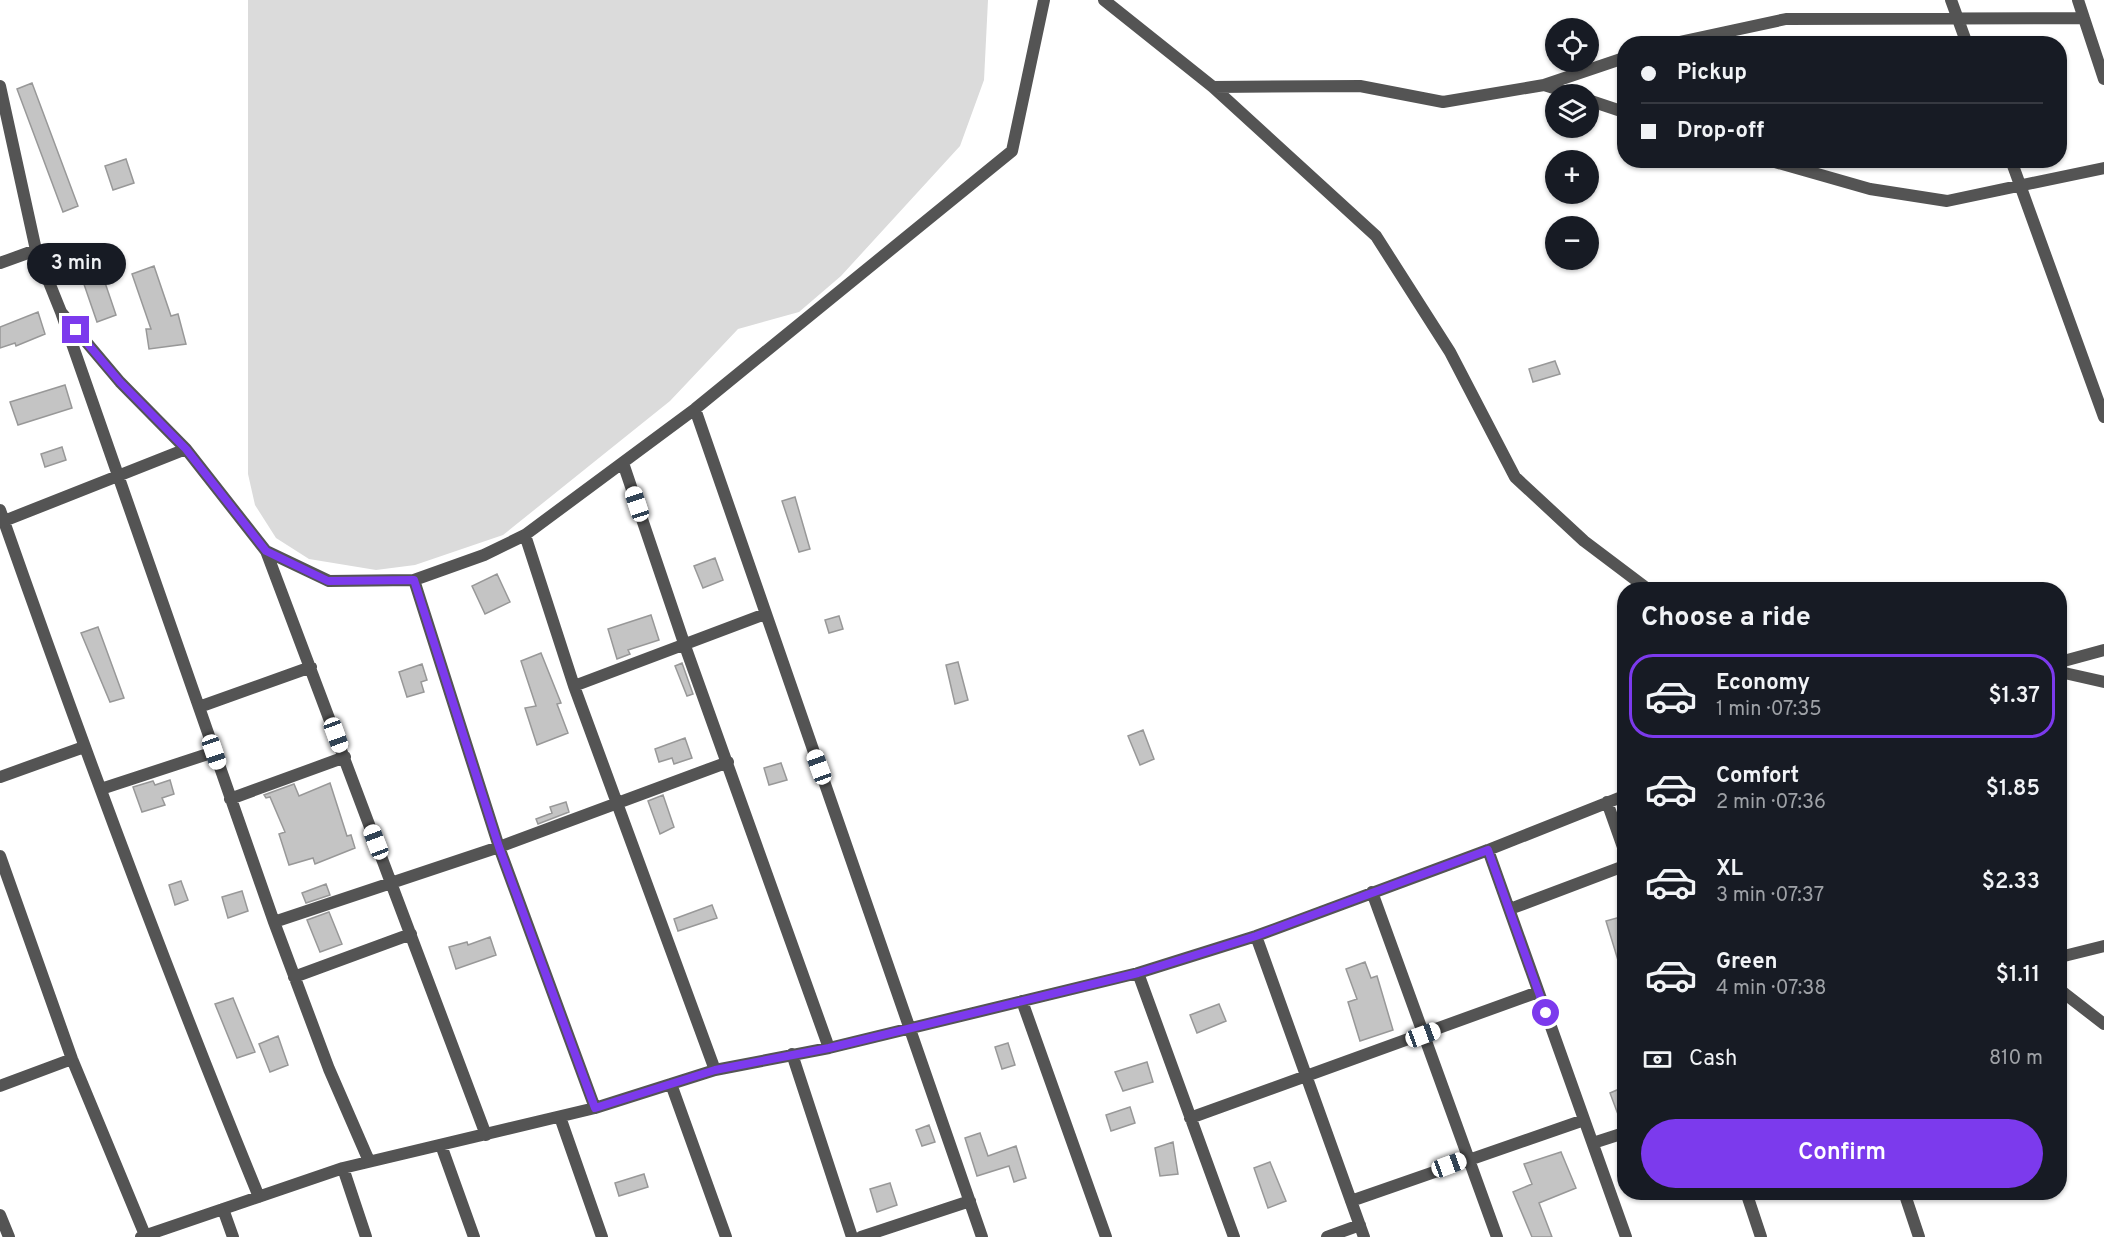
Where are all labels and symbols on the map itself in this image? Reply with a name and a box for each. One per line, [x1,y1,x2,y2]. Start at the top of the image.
callout: 3 min [26,243,125,285]
route end [62,316,89,343]
car [623,484,651,524]
car [321,715,351,755]
car [200,732,228,772]
car [804,747,834,787]
car [361,822,391,862]
route start [1532,999,1559,1026]
car [1403,1020,1443,1050]
car [1429,1150,1469,1180]

